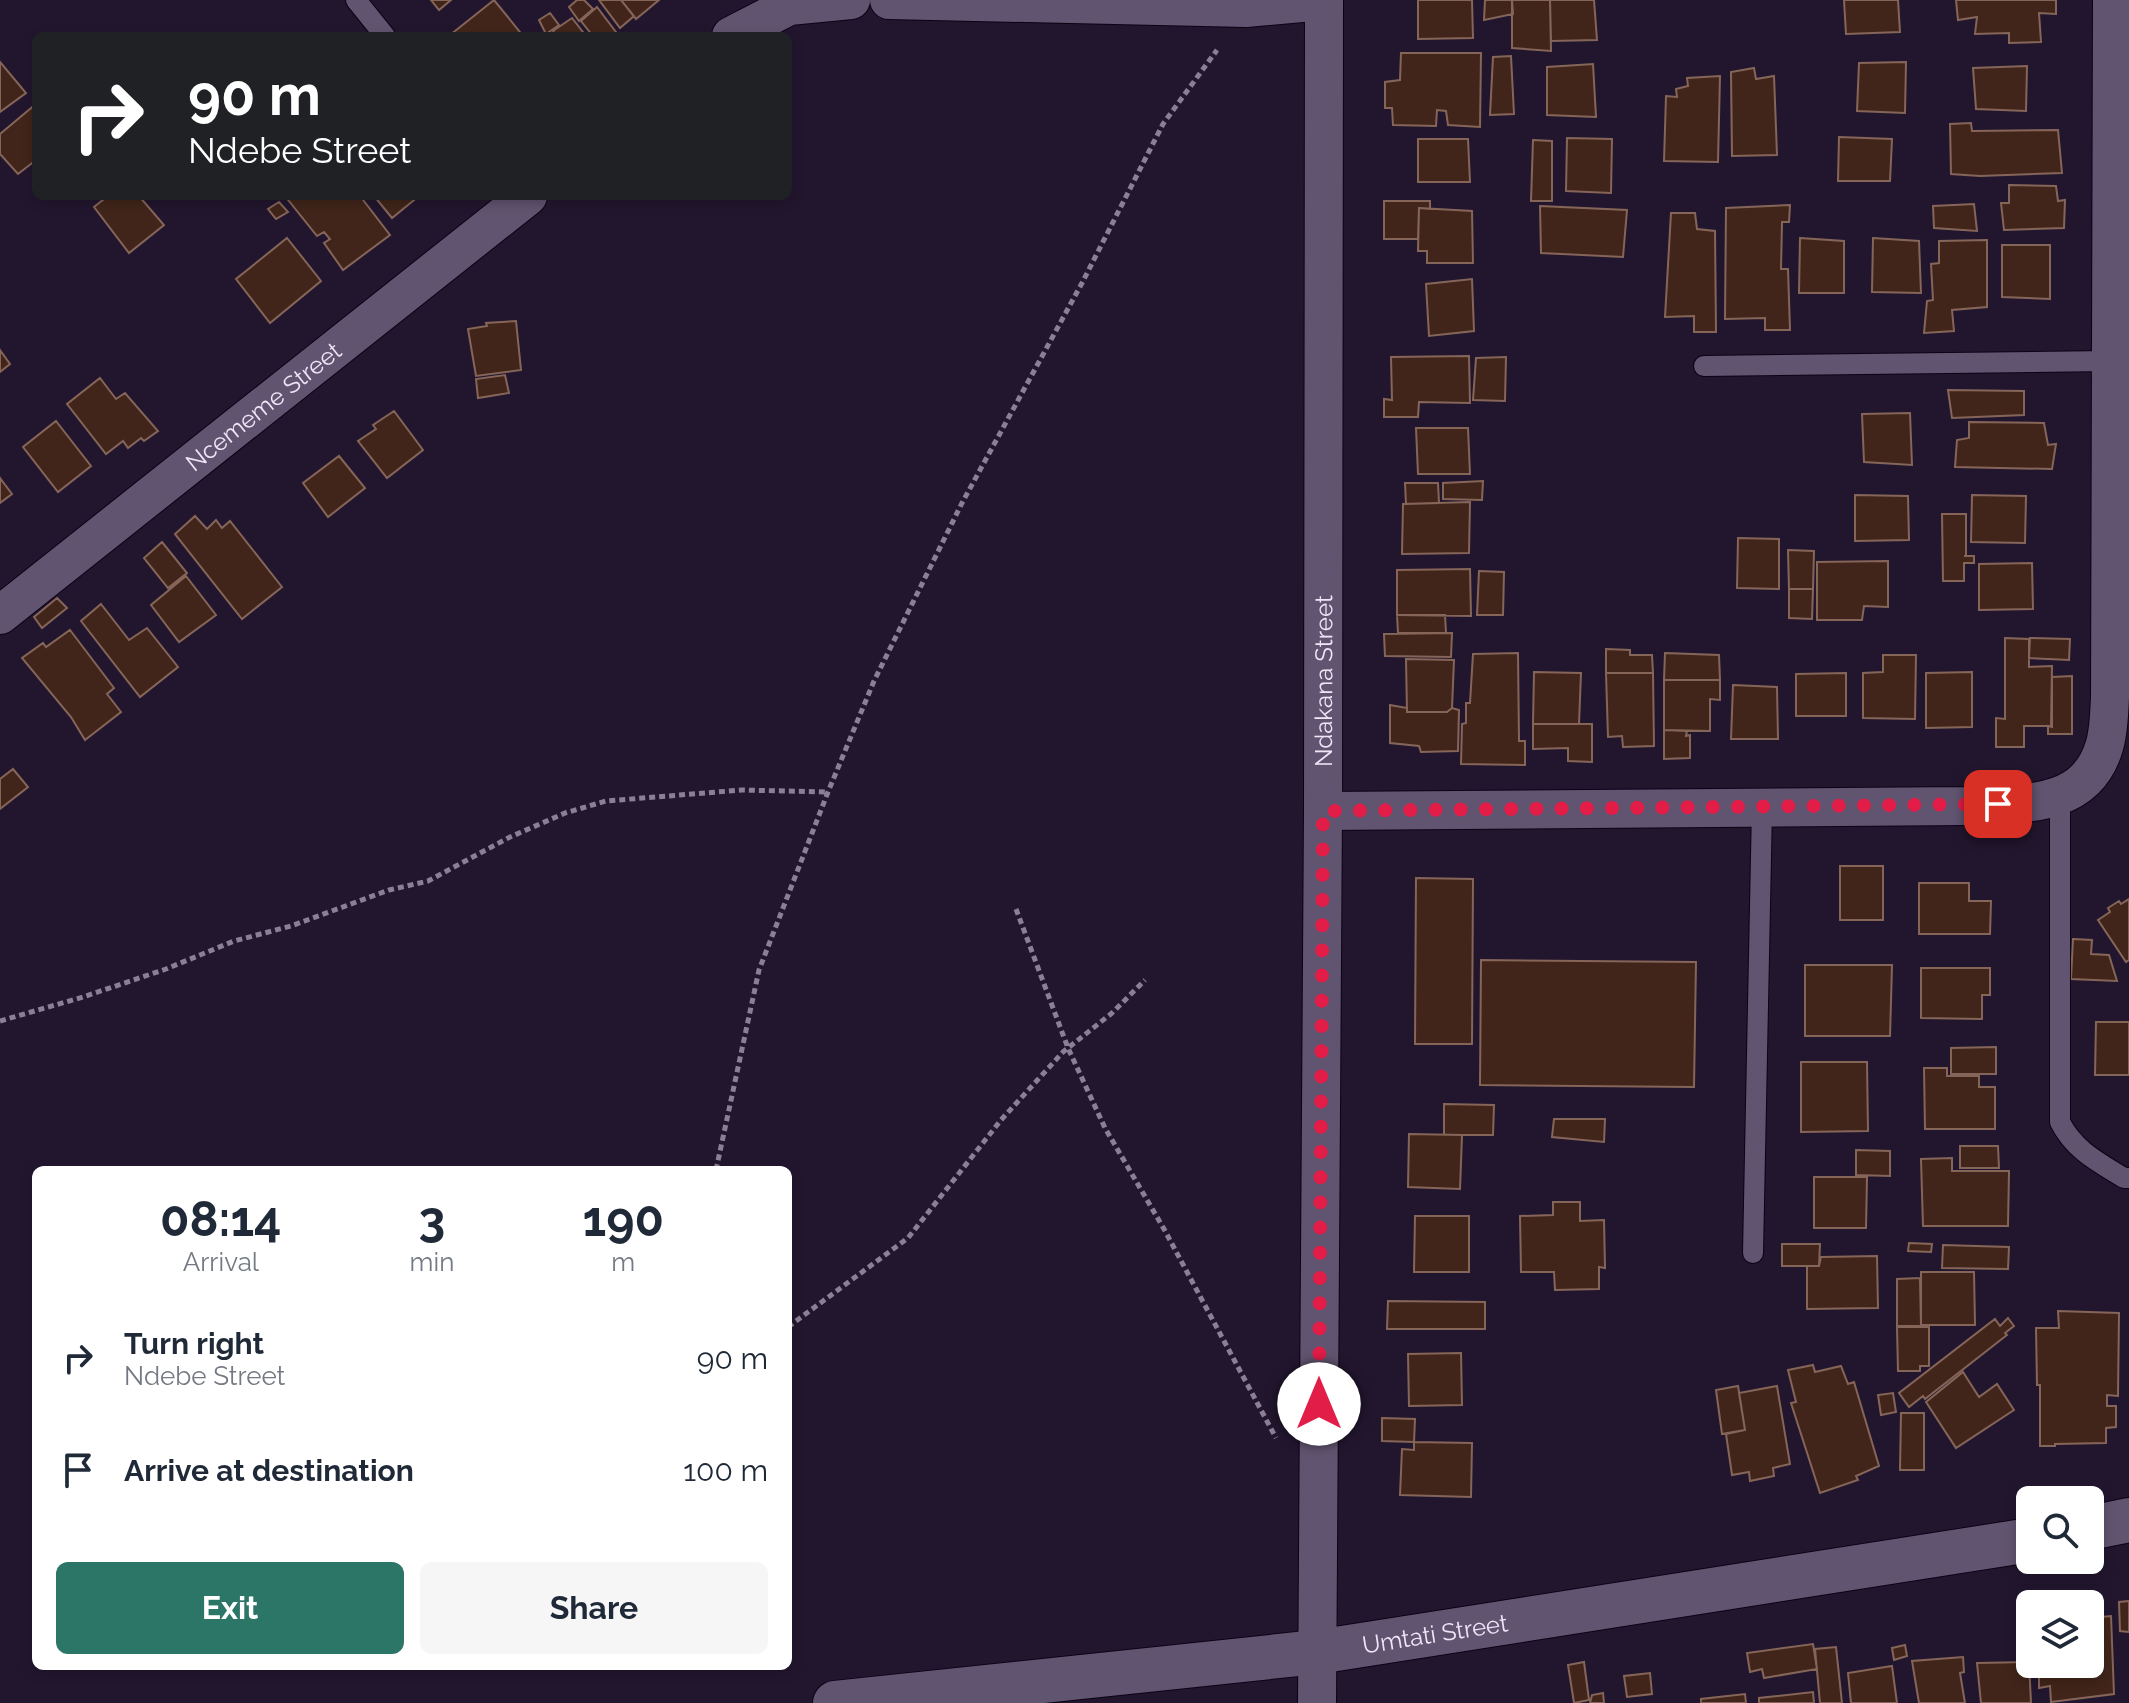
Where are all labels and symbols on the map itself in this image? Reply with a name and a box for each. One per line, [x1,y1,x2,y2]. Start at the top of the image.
street label: Ncememe Street [180,336,347,477]
street label: Ndakana Street [1309,595,1338,767]
pin [1964,770,2032,838]
position arrow [1277,1362,1361,1446]
street label: Umtati Street [1360,1608,1510,1659]

